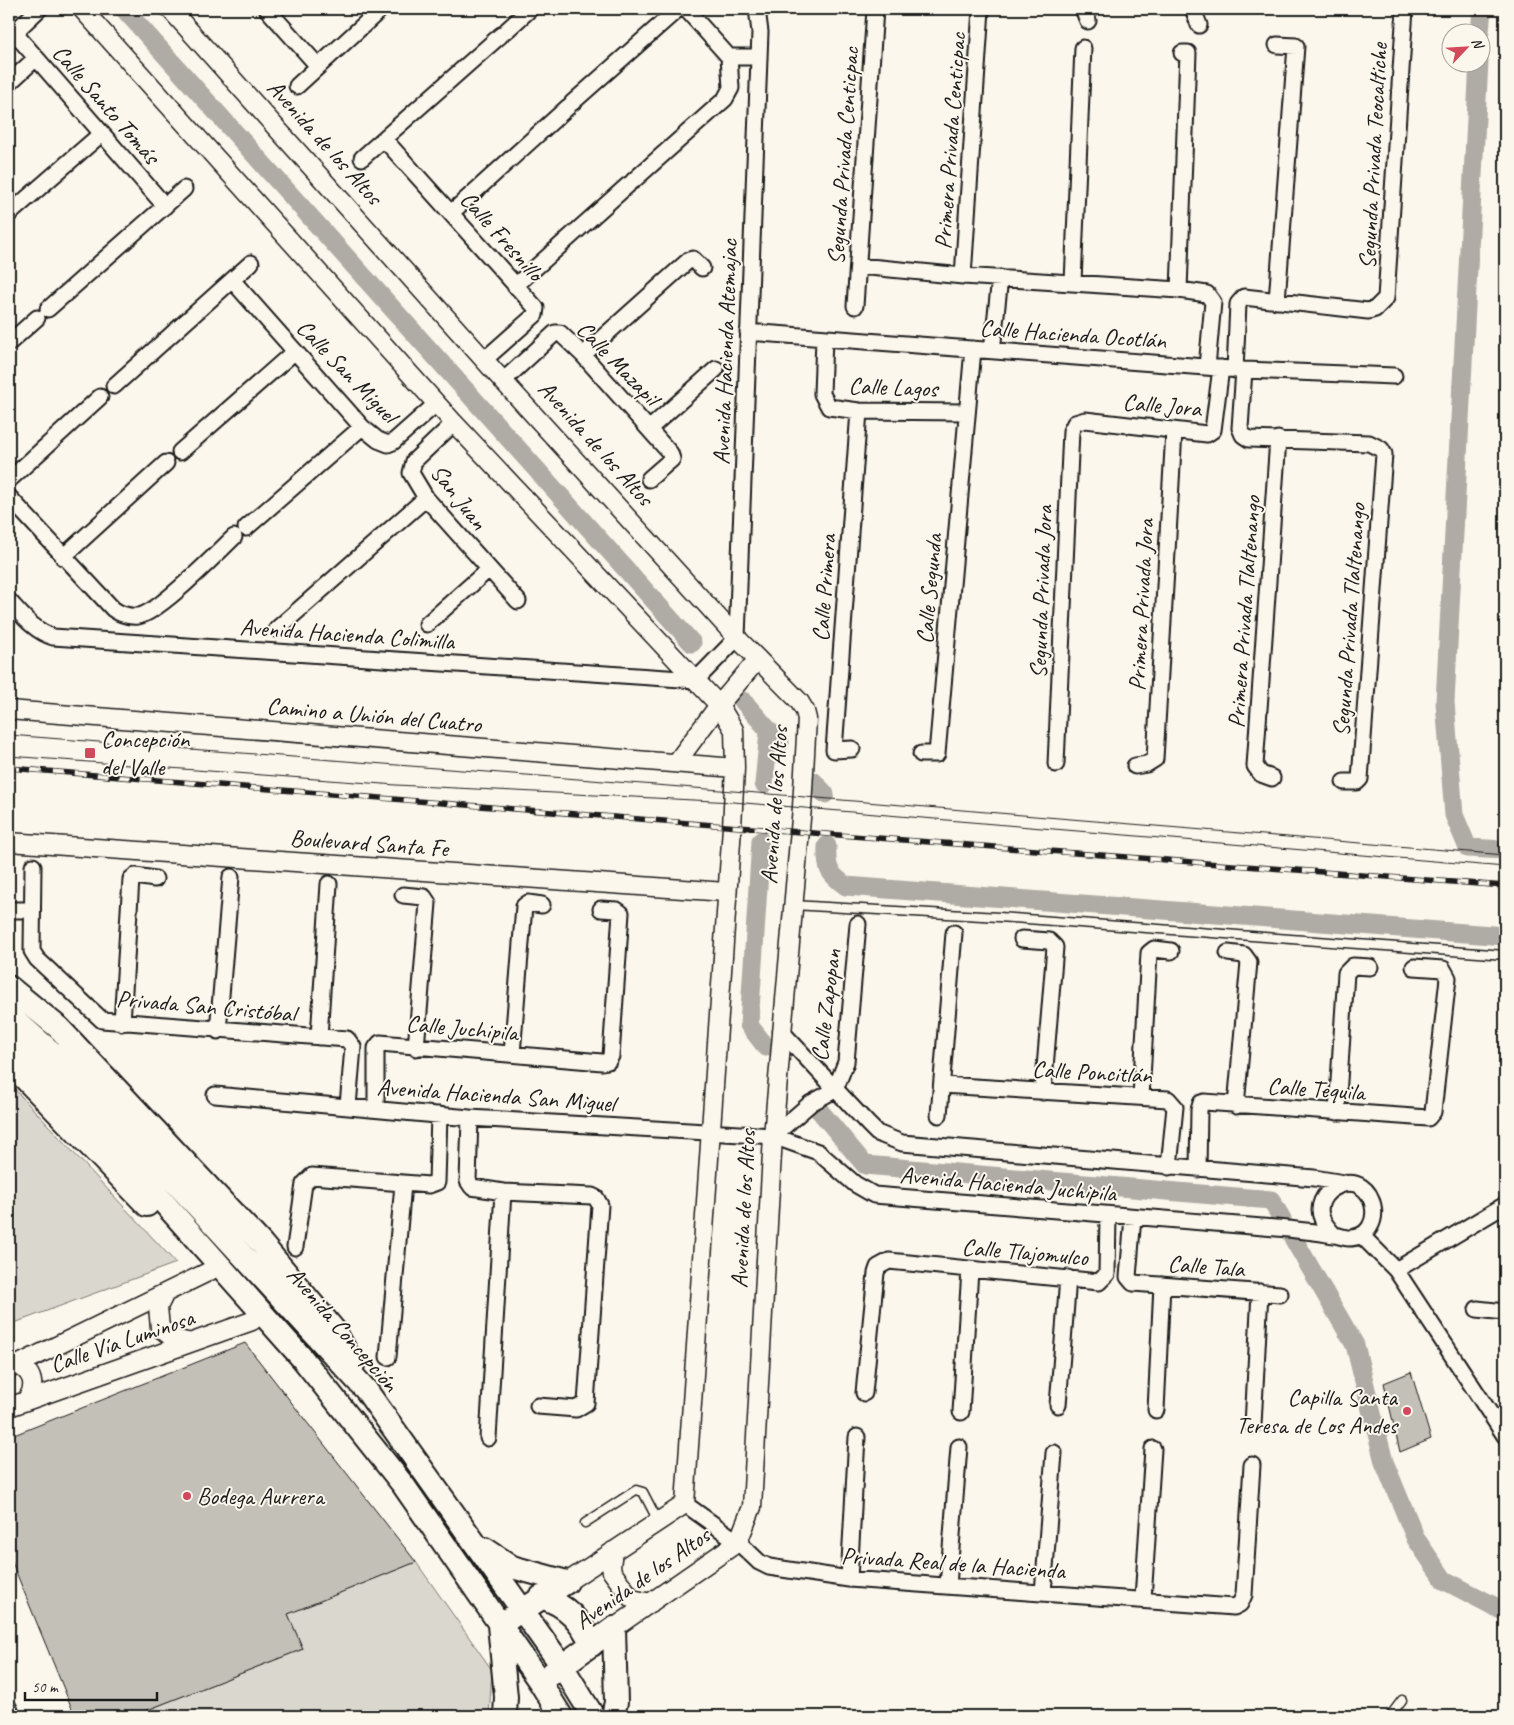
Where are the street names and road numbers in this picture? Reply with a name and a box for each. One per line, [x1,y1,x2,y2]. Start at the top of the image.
street label: Primera Privada Centicpac [927,30,973,250]
street label: Calle Santo Tomás [46,38,168,172]
street label: Segunda Privada Teocaltiche [1352,40,1394,270]
street label: Segunda Privada Centicpac [820,45,866,266]
street label: Avenida de los Altos [261,73,390,212]
street label: Calle Fresnillo [454,185,552,289]
street label: Avenida Hacienda Atemajac [706,237,744,465]
street label: Calle San Miguel [290,313,407,432]
street label: Calle Hacienda Ocotlán [979,313,1168,356]
street label: Calle Mazapil [570,314,668,414]
street label: Calle Lagos [848,370,941,404]
street label: Avenida de los Altos [532,374,661,513]
street label: Calle Jora [1122,387,1204,423]
street label: San Juan [424,458,494,536]
street label: Primera Privada Tlaltenango [1221,493,1267,729]
street label: Segunda Privada Tlaltenango [1326,501,1372,738]
street label: Segunda Privada Jora [1023,504,1059,679]
street label: Primera Privada Jora [1122,517,1161,692]
street label: Calle Segunda [909,531,949,645]
street label: Calle Primera [805,532,843,643]
street label: Avenida Hacienda Colimilla [239,612,456,657]
street label: Camino a Unión del Cuatro [265,691,484,739]
street label: Avenida de los Altos [754,723,795,885]
street label: Boulevard Santa Fe [289,823,451,864]
street label: Calle Zapopan [804,947,848,1063]
street label: Privada San Cristóbal [115,983,301,1029]
street label: Calle Juchipila [405,1008,521,1048]
street label: Calle Poncitlán [1031,1054,1154,1090]
street label: Calle Tequila [1266,1071,1368,1108]
street label: Avenida Hacienda San Miguel [376,1072,620,1119]
street label: Avenida de los Altos [724,1127,762,1289]
street label: Avenida Hacienda Juchipila [899,1160,1119,1209]
street label: Calle Tlajomulco [961,1232,1091,1273]
street label: Calle Tala [1167,1248,1247,1284]
street label: Avenida Concepción [280,1260,406,1399]
street label: Calle Vía Luminosa [46,1302,199,1380]
street label: Avenida de los Altos [569,1519,717,1636]
street label: Privada Real de la Hacienda [840,1540,1067,1586]

